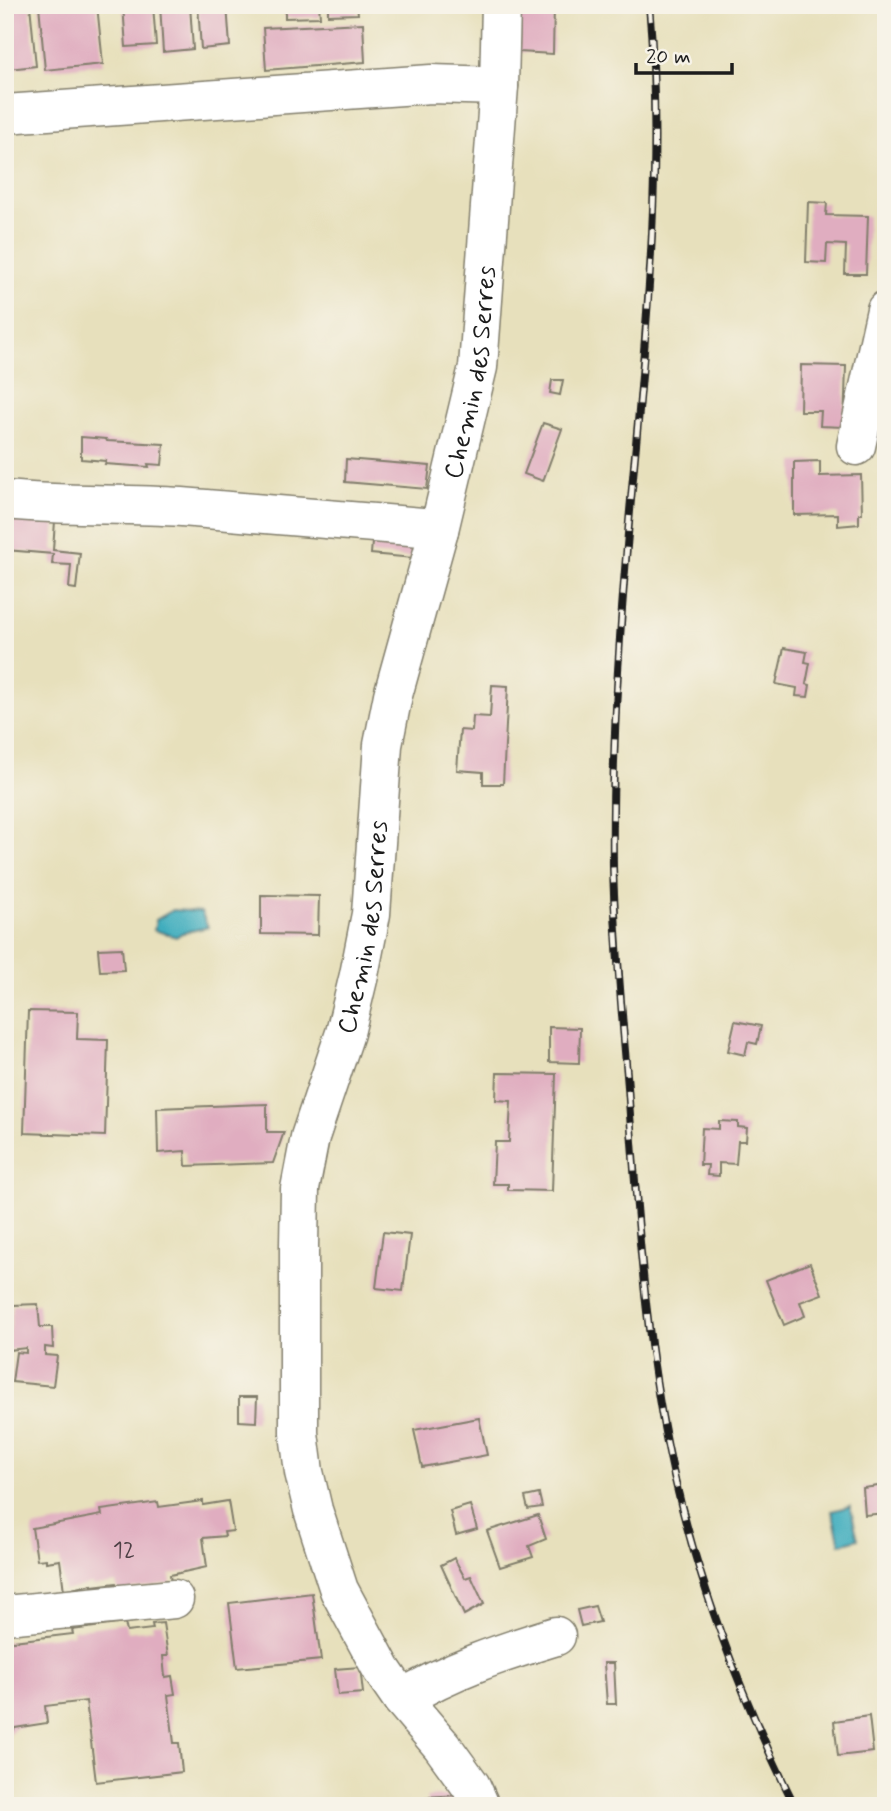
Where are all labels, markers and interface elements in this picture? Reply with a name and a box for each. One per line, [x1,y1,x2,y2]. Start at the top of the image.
scale bar [636,32,732,76]
text: 20 m [646,43,691,71]
street label: Chemin des Serres [437,265,505,483]
street label: Chemin des Serres [330,819,397,1038]
house number: 12 [113,1536,135,1566]

